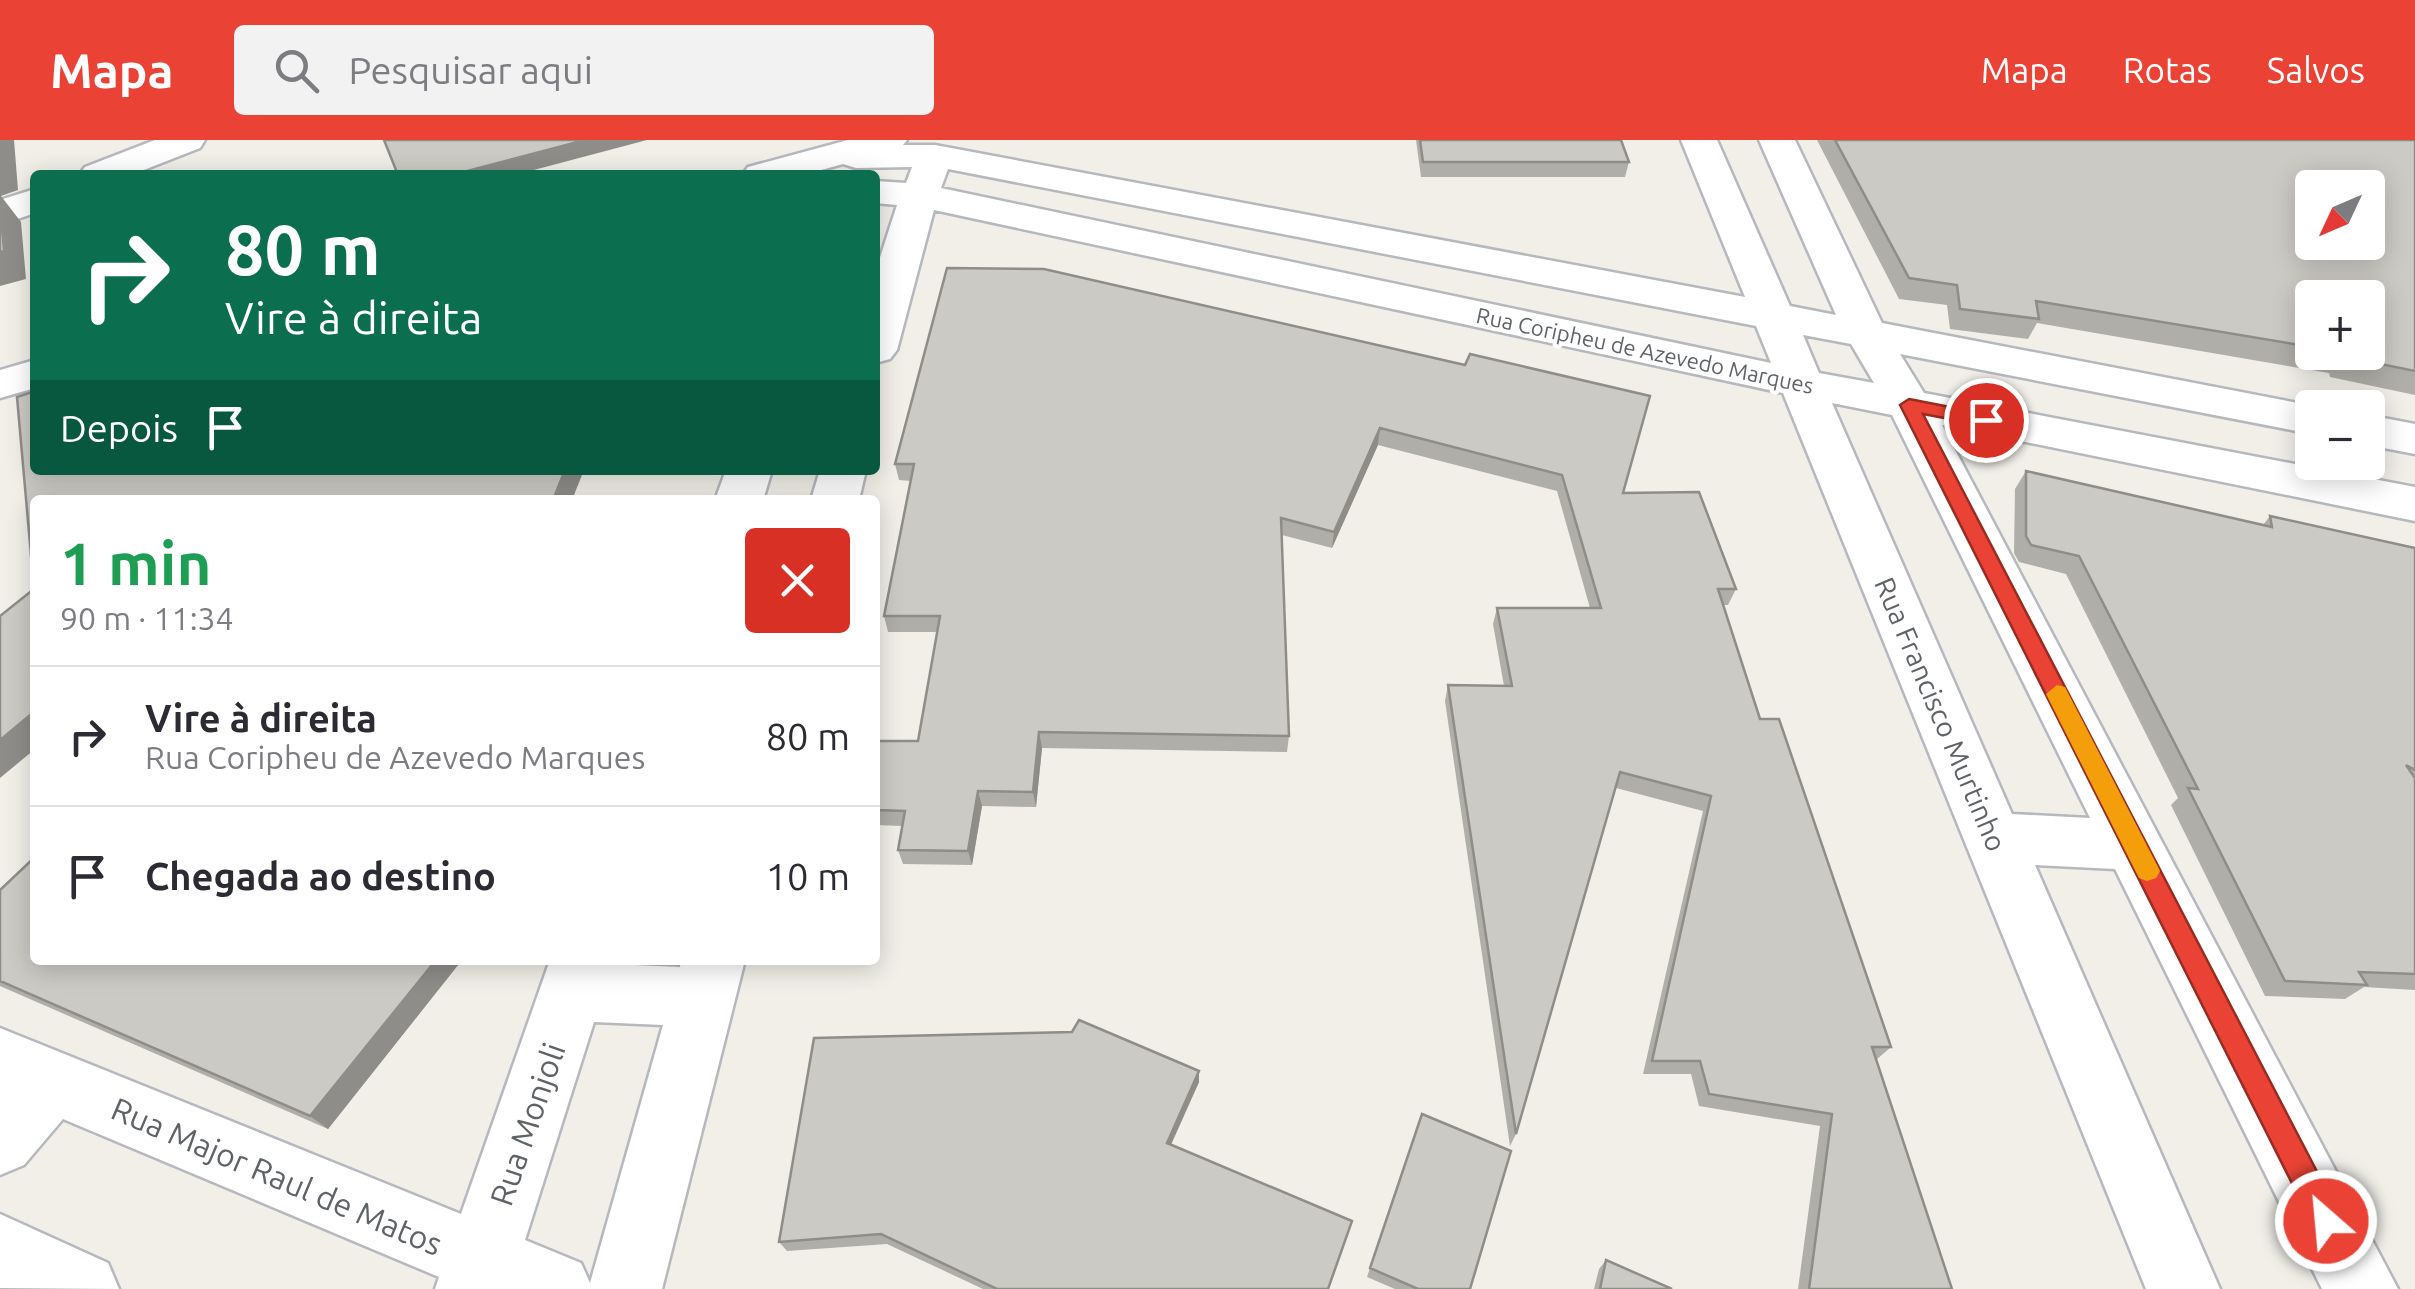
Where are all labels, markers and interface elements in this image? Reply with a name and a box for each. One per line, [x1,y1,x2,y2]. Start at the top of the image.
search box [234,25,934,115]
text: Mapa [50,43,174,97]
icon: search [269,43,324,98]
text: Pesquisar aqui [349,49,593,91]
text: Mapa [1981,50,2068,90]
text: Rotas [2123,50,2212,90]
text: Salvos [2267,50,2365,90]
north arrow [2295,170,2385,260]
map controls [2295,170,2385,480]
icon: right [60,210,190,340]
text: 80 m [225,210,381,288]
button: + [2295,280,2385,370]
text: Vire à direita [225,292,482,343]
street label: Rua Coripheu de Azevedo Marques [1474,302,1816,398]
pin [1944,378,2029,463]
button: − [2295,390,2385,480]
icon: arrive [1959,393,2014,448]
icon: arrive [198,400,253,455]
text: Depois [60,407,178,449]
button: close [745,528,850,633]
text: 1 min [60,529,212,596]
street label: Rua Francisco Murtinho [1869,573,2013,855]
text: 90 m · 11:34 [60,600,234,636]
text: Vire à direita [145,697,377,739]
icon: right [60,709,115,764]
text: 80 m [766,715,850,757]
text: Rua Coripheu de Azevedo Marques [145,739,645,775]
icon: arrive [60,849,115,904]
text: Chegada ao destino [145,855,496,897]
text: 10 m [766,855,850,897]
street label: Rua Monjoli [482,1038,572,1210]
street label: Rua Major Raul de Matos [106,1090,448,1262]
position arrow [2274,1169,2378,1273]

